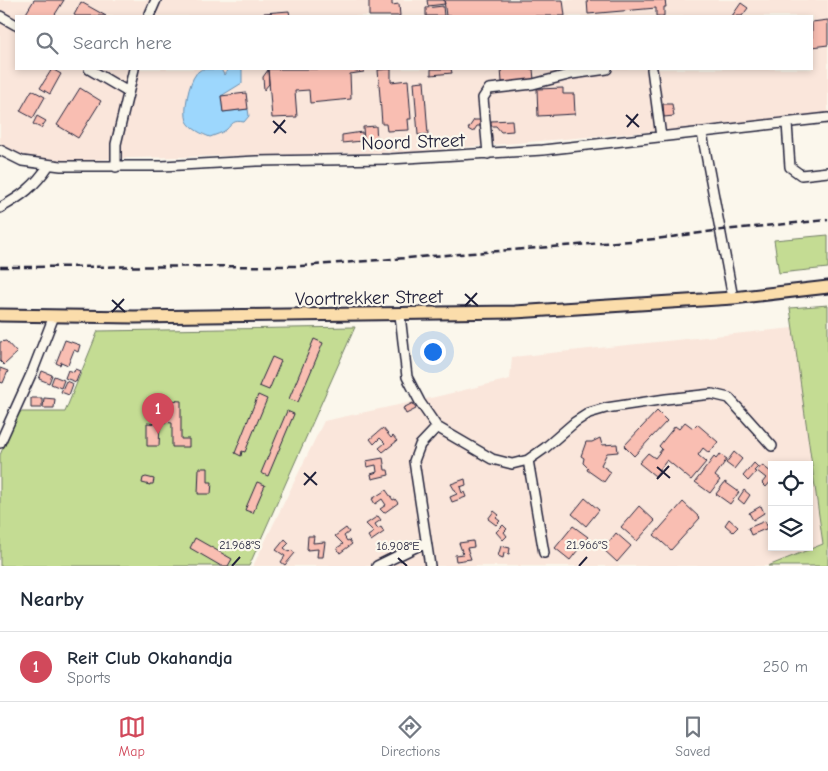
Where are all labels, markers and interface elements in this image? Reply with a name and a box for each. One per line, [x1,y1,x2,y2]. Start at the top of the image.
search box [15,15,813,70]
icon: search [33,29,61,57]
text: Search here [73,32,172,54]
street label: Noord Street [361,129,466,155]
street label: Voortrekker Street [295,286,444,310]
your location [420,339,446,365]
pin: 1 [142,393,174,434]
map controls [768,461,813,551]
button: locate [768,461,813,506]
button: layers [768,506,813,551]
text: 21.968°S [219,538,261,552]
text: 21.966°S [566,538,608,552]
text: 16.908°E [376,539,420,553]
text: Nearby [20,587,84,611]
text: Reit Club Okahandja [67,647,233,669]
text: 1 [33,658,39,676]
text: 250 m [763,658,808,676]
text: Sports [67,669,110,687]
tab: Map [118,713,146,760]
tab: Directions [381,713,440,760]
tab: Saved [675,713,710,760]

